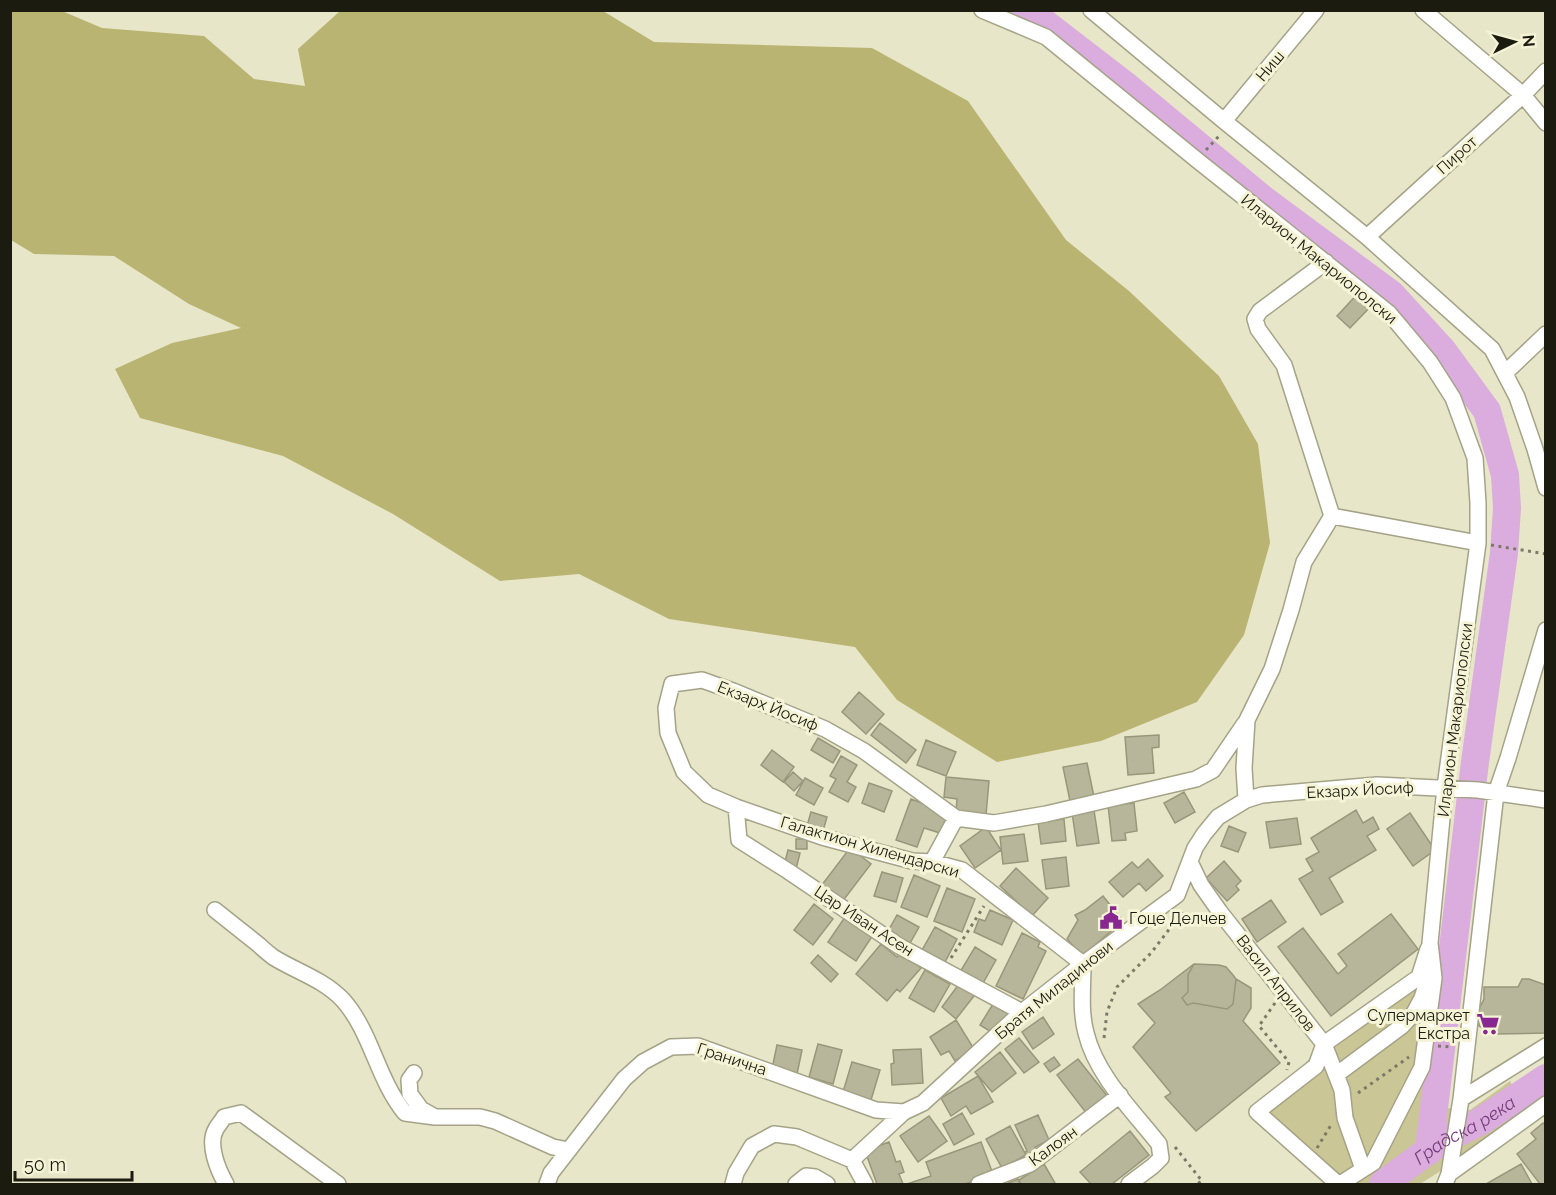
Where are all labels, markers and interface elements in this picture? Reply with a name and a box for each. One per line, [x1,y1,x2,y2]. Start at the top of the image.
north arrow [1484,12,1544,72]
text: N [1518,34,1538,48]
street label: Ниш [1252,47,1288,85]
street label: Пирот [1433,132,1481,178]
street label: Иларион Макариополски [1237,190,1401,328]
street label: Иларион Макариополски [1434,622,1476,818]
street label: Екзарх Йосиф [715,677,821,735]
street label: Екзарх Йосиф [1306,778,1414,802]
street label: Галактион Хилендарски [778,812,962,882]
street label: Цар Иван Асен [811,882,917,960]
public building icon: Гоце Делчев [1098,905,1124,931]
place label: Гоце Делчев [1129,909,1226,928]
street label: Васил Априлов [1233,931,1319,1035]
street label: Братя Миладинови [991,937,1117,1043]
place label: Супермаркет Екстра [1367,1006,1470,1043]
supermarket icon: Супермаркет Екстра [1475,1011,1501,1037]
street label: Гранична [695,1039,769,1079]
water label: Градска река [1409,1091,1519,1168]
street label: Калоян [1025,1122,1081,1170]
scale bar [15,1144,132,1182]
text: 50 m [24,1154,66,1175]

